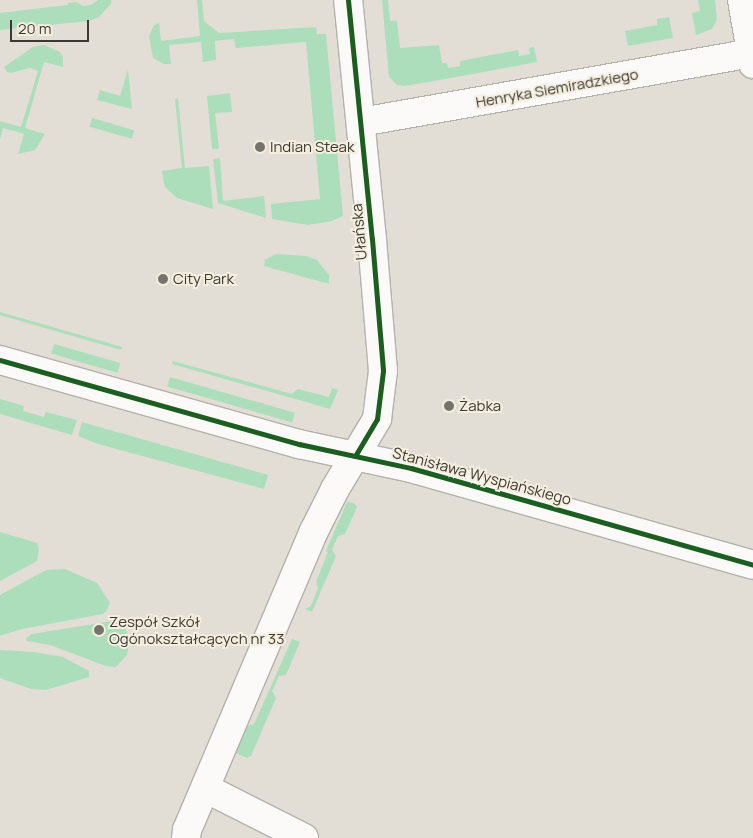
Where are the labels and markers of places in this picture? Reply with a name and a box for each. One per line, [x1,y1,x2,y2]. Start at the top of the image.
place label: Indian Steak [270,138,354,156]
marker: Indian Steak [254,141,266,153]
place label: City Park [173,270,234,288]
marker: City Park [157,273,169,285]
place label: Żabka [459,397,501,415]
marker: Żabka [443,400,455,412]
place label: Zespół Szkół Ogónokształcących nr 33 [109,612,284,647]
marker: Zespół Szkół Ogónokształcących nr 33 [93,624,105,636]

